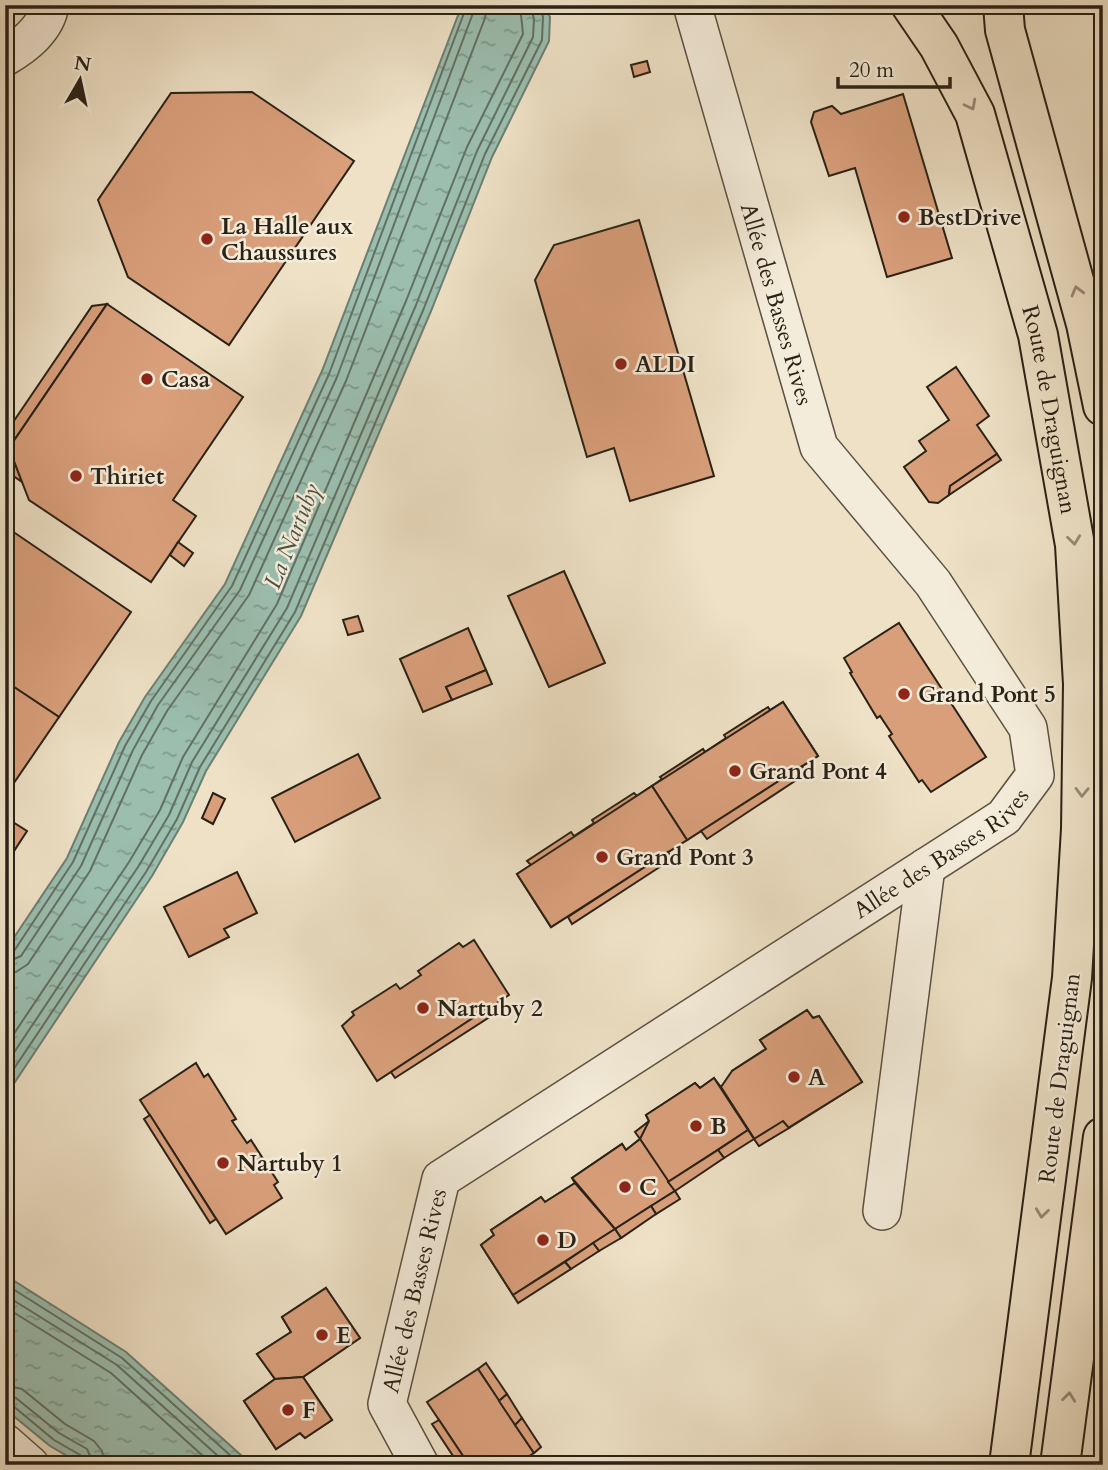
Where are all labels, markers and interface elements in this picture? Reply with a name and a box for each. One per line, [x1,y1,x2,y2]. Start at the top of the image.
north arrow [46,46,116,116]
scale bar [838,46,950,90]
text: N [72,50,93,78]
text: 20 m [849,56,894,85]
one-way arrow [962,98,976,111]
street label: Allée des Basses Rives [733,199,820,409]
place label: BestDrive [918,202,1022,233]
marker: BestDrive [896,209,912,225]
place label: La Halle aux Chaussures [221,211,354,268]
marker: La Halle aux Chaussures [199,231,215,247]
one-way arrow [1071,286,1085,298]
street label: Route de Draguignan [1014,302,1084,517]
place label: ALDI [635,349,695,380]
marker: ALDI [613,356,629,372]
place label: Casa [161,364,211,395]
marker: Casa [139,371,155,387]
place label: Thiriet [90,461,164,492]
marker: Thiriet [68,468,84,484]
water label: La Nartuby [256,478,329,594]
one-way arrow [1066,535,1081,546]
place label: Grand Pont 5 [918,679,1056,710]
marker: Grand Pont 5 [896,686,912,702]
place label: Grand Pont 4 [749,756,887,787]
marker: Grand Pont 4 [727,763,743,779]
street label: Allée des Basses Rives [847,782,1036,926]
one-way arrow [1074,787,1089,798]
place label: Grand Pont 3 [616,842,754,873]
marker: Grand Pont 3 [594,849,610,865]
street label: Route de Draguignan [1031,971,1088,1185]
place label: Nartuby 2 [437,993,543,1024]
marker: Nartuby 2 [415,1000,431,1016]
place label: A [808,1062,826,1093]
marker: A [786,1069,802,1085]
place label: B [710,1111,727,1142]
marker: B [688,1118,704,1134]
place label: Nartuby 1 [237,1148,343,1179]
marker: Nartuby 1 [215,1155,231,1171]
place label: C [639,1172,657,1203]
marker: C [617,1179,633,1195]
street label: Allée des Basses Rives [375,1185,454,1396]
one-way arrow [1034,1207,1049,1219]
place label: D [557,1225,577,1256]
marker: D [535,1232,551,1248]
place label: E [336,1320,351,1351]
marker: E [314,1327,330,1343]
one-way arrow [1061,1391,1076,1403]
place label: F [302,1395,316,1426]
marker: F [280,1402,296,1418]

